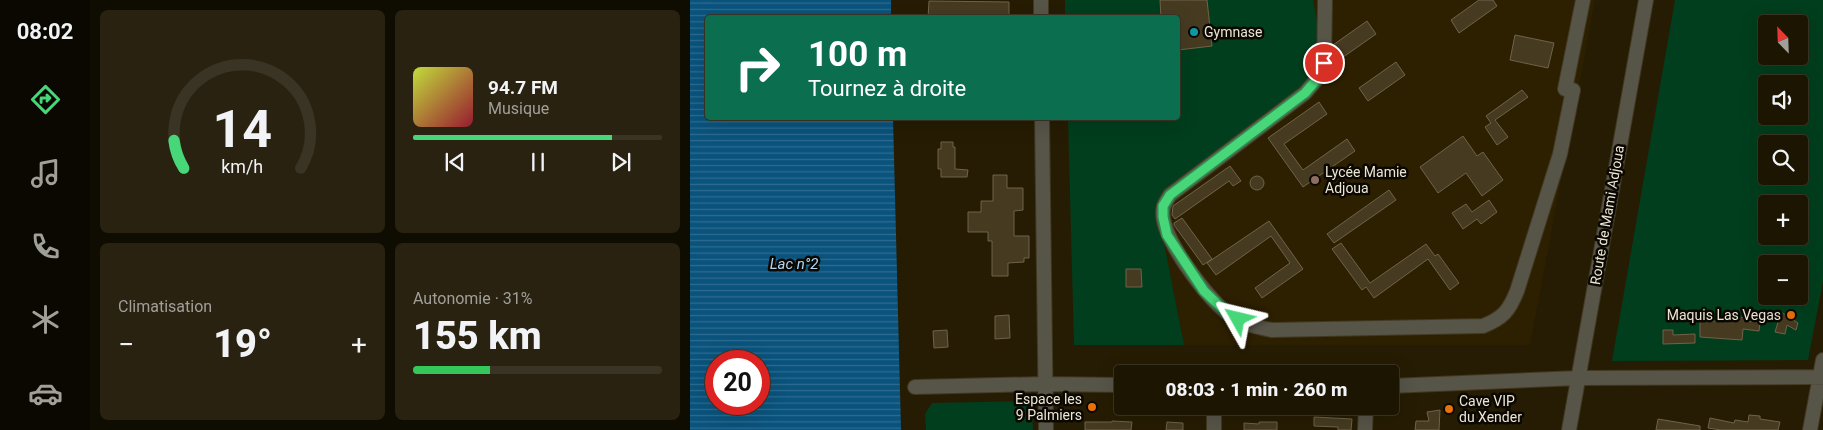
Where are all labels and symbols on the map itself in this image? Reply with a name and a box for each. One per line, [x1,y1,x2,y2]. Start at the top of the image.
north arrow [1758,15,1808,65]
place label: Gymnase [1204,24,1262,40]
marker: Gymnase [1188,26,1200,38]
pin [1303,42,1345,84]
street label: Route de Mami Adjoua [1587,144,1627,286]
place label: Lycée Mamie Adjoua [1325,164,1407,196]
marker: Lycée Mamie Adjoua [1309,174,1321,186]
water label: Lac n°2 [770,255,818,273]
position arrow [1211,292,1263,344]
place label: Maquis Las Vegas [1667,307,1781,323]
marker: Maquis Las Vegas [1785,309,1797,321]
speed limit sign: 20 [705,350,770,415]
place label: Espace les 9 Palmiers [1015,391,1082,423]
place label: Cave VIP du Xender [1459,393,1522,425]
marker: Espace les 9 Palmiers [1086,401,1098,413]
marker: Cave VIP du Xender [1443,403,1455,415]

